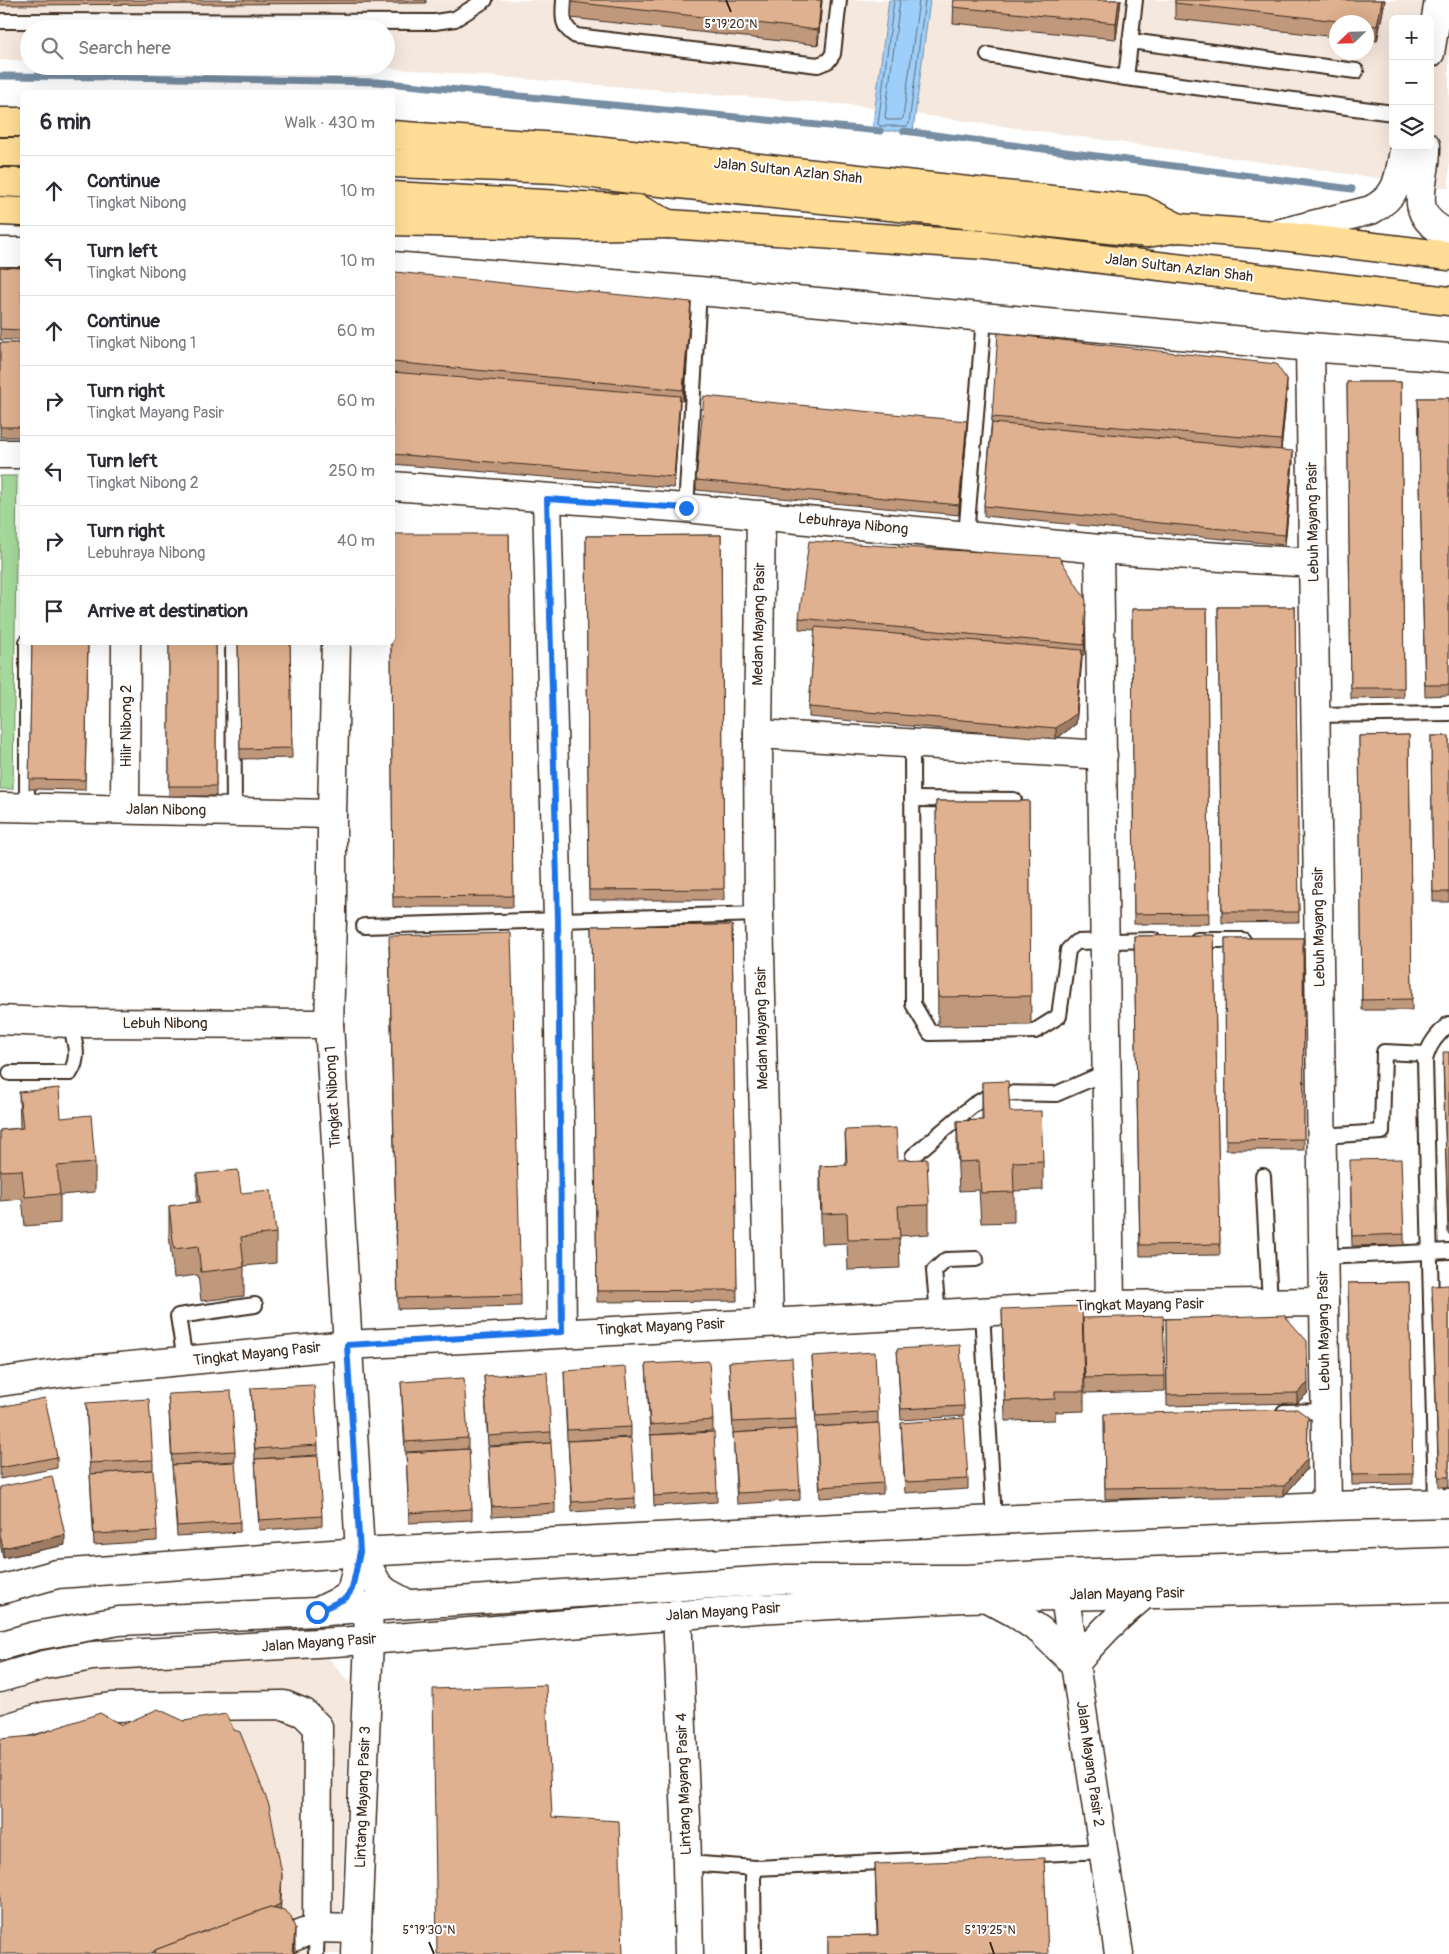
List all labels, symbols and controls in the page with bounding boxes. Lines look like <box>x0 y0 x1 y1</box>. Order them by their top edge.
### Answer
north arrow <box>1329 15 1374 60</box>
map controls <box>1389 15 1434 150</box>
button: + <box>1389 15 1434 60</box>
text: 5°19'20"N <box>705 17 757 32</box>
search box <box>20 20 395 75</box>
icon: search <box>38 34 66 62</box>
text: Search here <box>78 36 171 60</box>
button: − <box>1389 60 1434 105</box>
button: layers <box>1389 105 1434 150</box>
text: 6 min <box>40 109 91 136</box>
text: Walk · 430 m <box>284 113 375 133</box>
street label: Jalan Sultan Azlan Shah <box>713 154 863 188</box>
text: Continue <box>87 169 160 193</box>
icon: ahead <box>40 177 68 205</box>
text: 10 m <box>340 181 375 201</box>
text: Tingkat Nibong <box>87 193 186 213</box>
text: Turn left <box>87 239 157 263</box>
icon: left <box>40 247 68 275</box>
street label: Jalan Sultan Azlan Shah <box>1104 249 1254 287</box>
text: 10 m <box>340 251 375 271</box>
text: Tingkat Nibong <box>87 263 186 283</box>
text: Continue <box>87 309 160 333</box>
icon: ahead <box>40 317 68 345</box>
text: 60 m <box>337 321 375 341</box>
text: Tingkat Nibong 1 <box>87 333 196 353</box>
text: Turn right <box>87 379 165 403</box>
icon: right <box>40 387 68 415</box>
text: 60 m <box>337 391 375 411</box>
text: Tingkat Mayang Pasir <box>87 403 224 423</box>
text: Turn left <box>87 449 157 473</box>
icon: left <box>40 457 68 485</box>
text: 250 m <box>329 461 375 481</box>
street label: Lebuh Mayang Pasir <box>1302 461 1324 582</box>
text: Tingkat Nibong 2 <box>87 473 199 493</box>
route end <box>675 497 698 520</box>
street label: Lebuhraya Nibong <box>797 509 909 539</box>
text: Turn right <box>87 519 165 543</box>
icon: right <box>40 527 68 555</box>
text: 40 m <box>337 531 375 551</box>
text: Lebuhraya Nibong <box>87 543 205 563</box>
street label: Medan Mayang Pasir <box>748 562 770 686</box>
icon: arrive <box>40 597 68 625</box>
text: Arrive at destination <box>87 599 248 623</box>
street label: Hilir Nibong 2 <box>117 685 136 767</box>
street label: Jalan Nibong <box>126 800 206 820</box>
street label: Lebuh Mayang Pasir <box>1308 866 1330 987</box>
street label: Medan Mayang Pasir <box>751 966 773 1090</box>
street label: Lebuh Nibong <box>122 1014 208 1033</box>
street label: Tingkat Nibong 1 <box>321 1045 345 1149</box>
street label: Lebuh Mayang Pasir <box>1313 1270 1335 1391</box>
street label: Tingkat Mayang Pasir <box>1076 1294 1205 1316</box>
street label: Tingkat Mayang Pasir <box>596 1314 726 1340</box>
street label: Tingkat Mayang Pasir <box>192 1338 322 1370</box>
street label: Jalan Mayang Pasir <box>1069 1583 1185 1605</box>
street label: Jalan Mayang Pasir <box>665 1598 782 1626</box>
route start <box>306 1601 329 1624</box>
street label: Jalan Mayang Pasir <box>261 1629 378 1657</box>
street label: Jalan Mayang Pasir 2 <box>1072 1700 1108 1828</box>
street label: Lintang Mayang Pasir 4 <box>672 1712 696 1856</box>
street label: Lintang Mayang Pasir 3 <box>351 1726 375 1868</box>
text: 5°19'30"N <box>403 1923 455 1938</box>
text: 5°19'25"N <box>964 1923 1016 1938</box>

